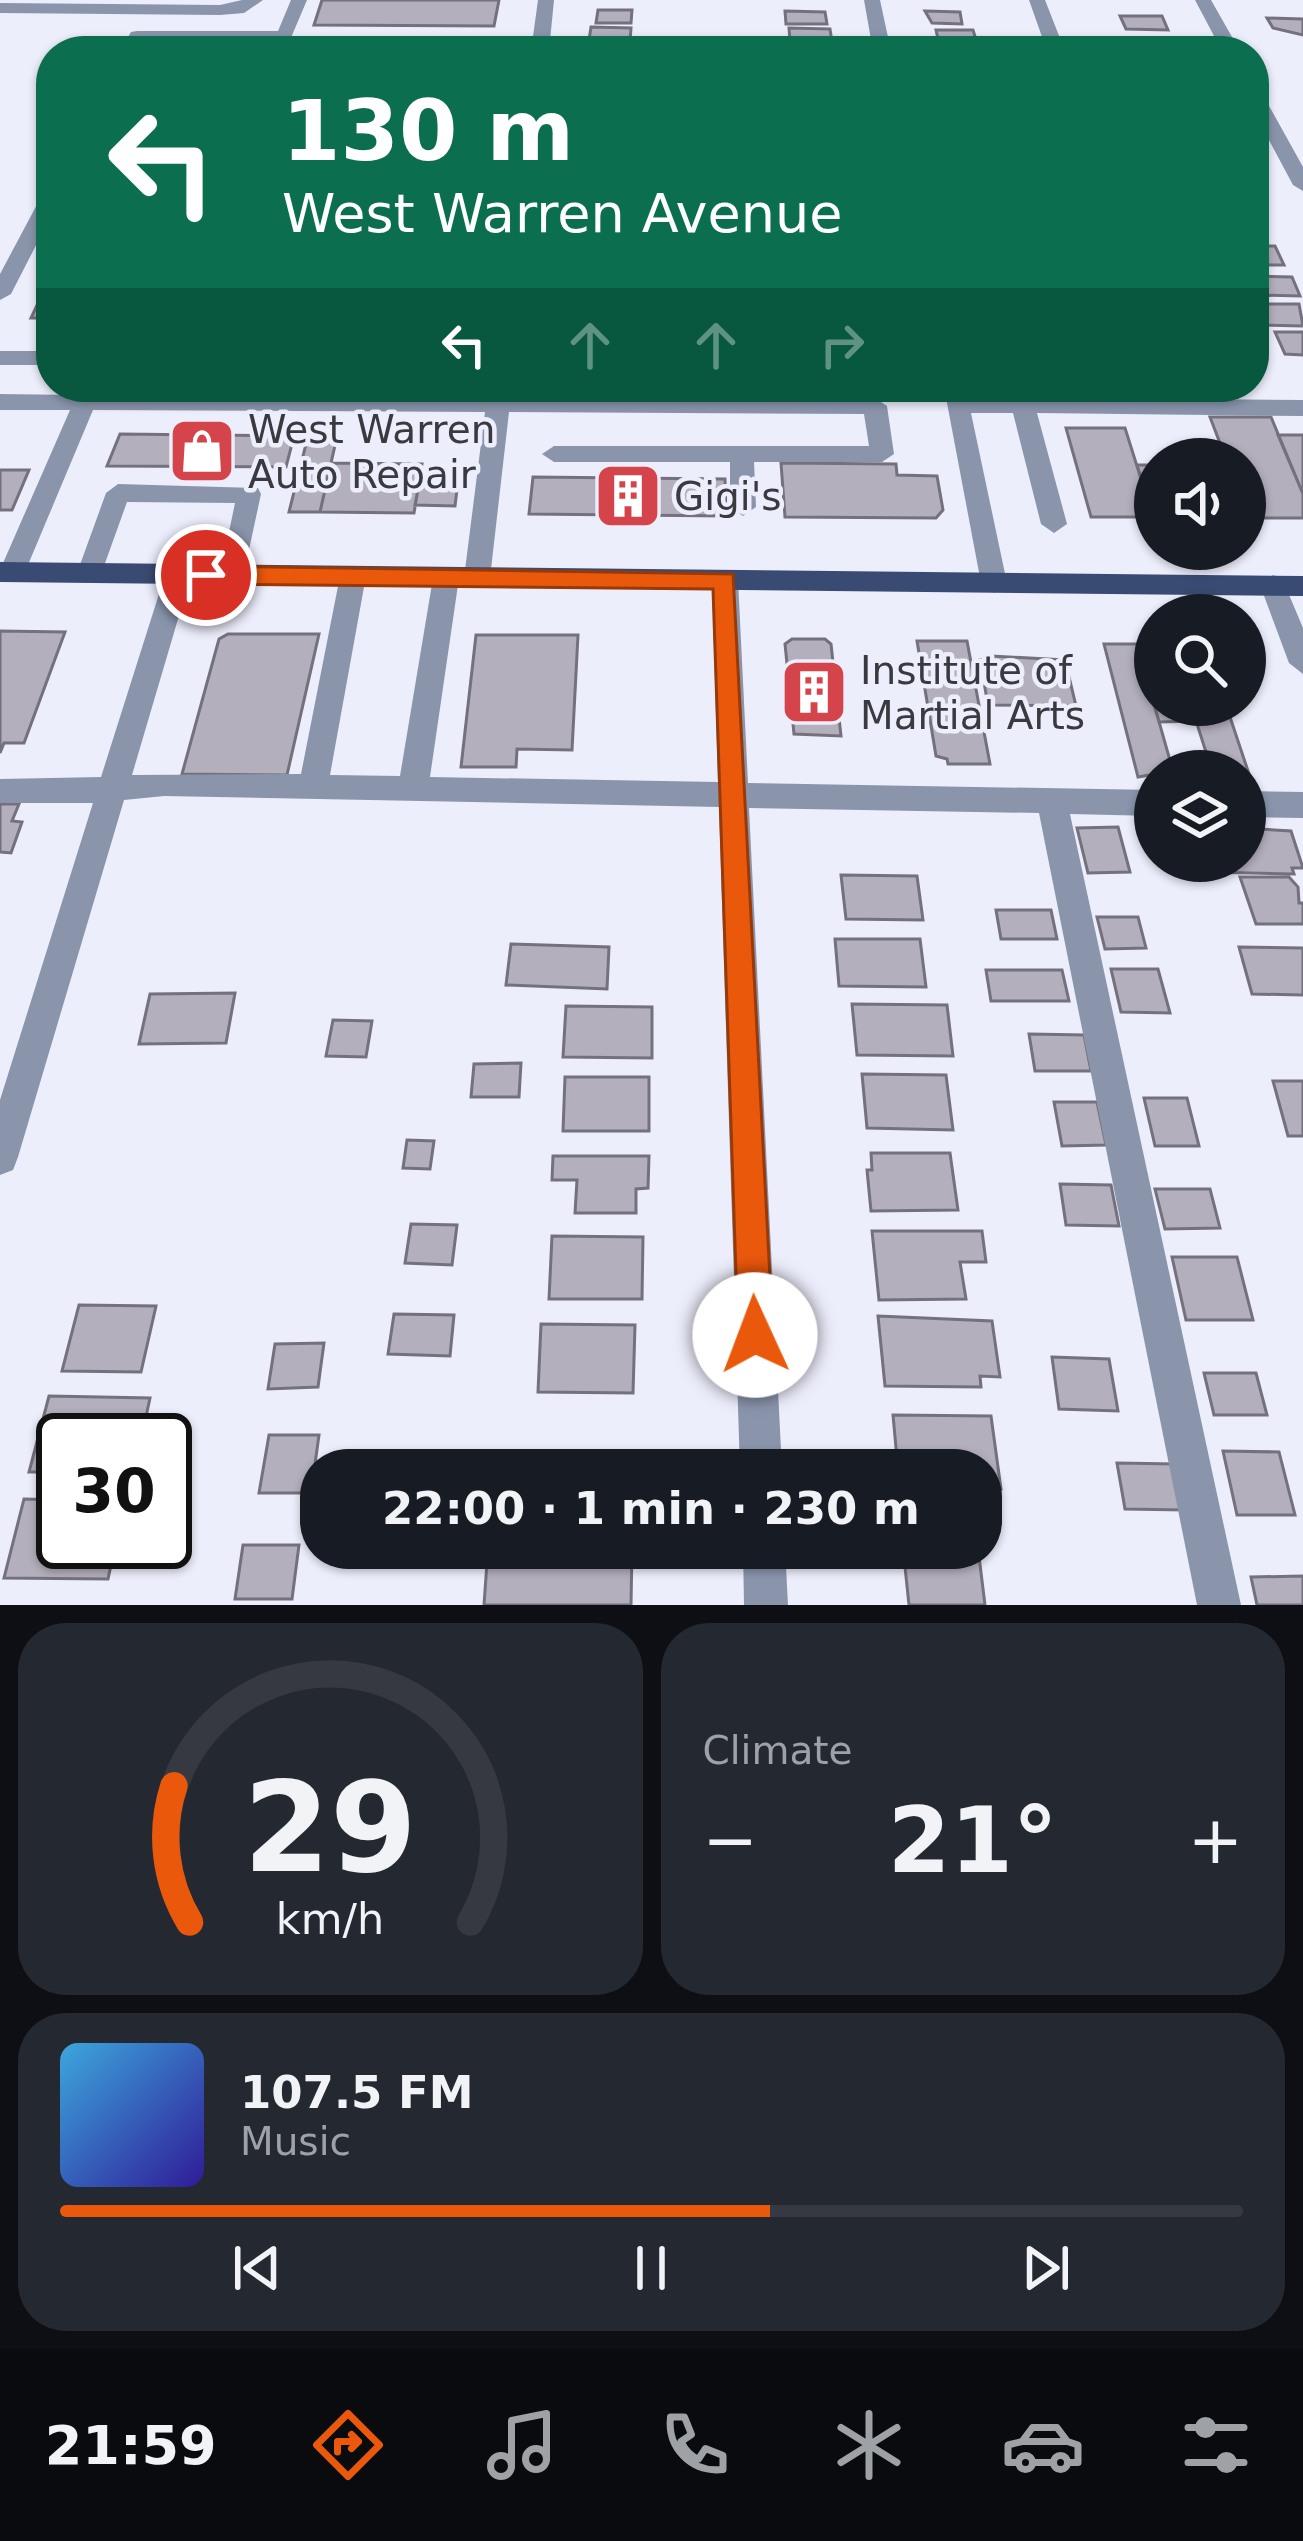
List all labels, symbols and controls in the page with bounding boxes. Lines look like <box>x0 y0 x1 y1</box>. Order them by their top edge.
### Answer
text: 130 m <box>282 82 574 180</box>
icon: left <box>84 84 240 240</box>
text: West Warren Avenue <box>282 182 842 245</box>
icon: left <box>431 312 497 378</box>
icon: ahead <box>557 312 623 378</box>
icon: ahead <box>683 312 749 378</box>
icon: right <box>809 312 875 378</box>
place label: West Warren Auto Repair <box>248 407 495 497</box>
shop icon: West Warren Auto Repair <box>167 416 237 486</box>
map controls <box>1134 438 1266 882</box>
button: sound <box>1134 438 1266 570</box>
building icon: Gigi's <box>593 461 663 531</box>
place label: Gigi's <box>674 474 782 519</box>
pin <box>155 524 257 626</box>
icon: arrive <box>173 542 239 608</box>
button: search <box>1134 594 1266 726</box>
place label: Institute of Martial Arts <box>860 648 1085 738</box>
building icon: Institute of Martial Arts <box>779 657 849 727</box>
button: layers <box>1134 750 1266 882</box>
position arrow <box>692 1272 818 1398</box>
speed limit sign: 30 <box>36 1413 192 1569</box>
text: 22:00 · 1 min · 230 m <box>382 1482 920 1535</box>
text: Climate <box>703 1728 853 1773</box>
text: 29 <box>243 1755 417 1900</box>
text: 21° <box>888 1788 1058 1893</box>
text: − <box>703 1802 758 1879</box>
text: + <box>1188 1802 1243 1879</box>
text: km/h <box>276 1894 384 1944</box>
text: 107.5 FM <box>240 2066 474 2119</box>
text: Music <box>240 2119 351 2164</box>
icon: previous <box>224 2235 290 2301</box>
icon: pause <box>618 2235 684 2301</box>
icon: next <box>1013 2235 1079 2301</box>
icon: directions <box>306 2403 390 2487</box>
icon: music <box>480 2403 564 2487</box>
icon: phone <box>653 2403 737 2487</box>
icon: climate <box>827 2403 911 2487</box>
icon: car <box>1001 2403 1085 2487</box>
icon: filters <box>1174 2403 1258 2487</box>
text: 21:59 <box>45 2414 217 2477</box>

